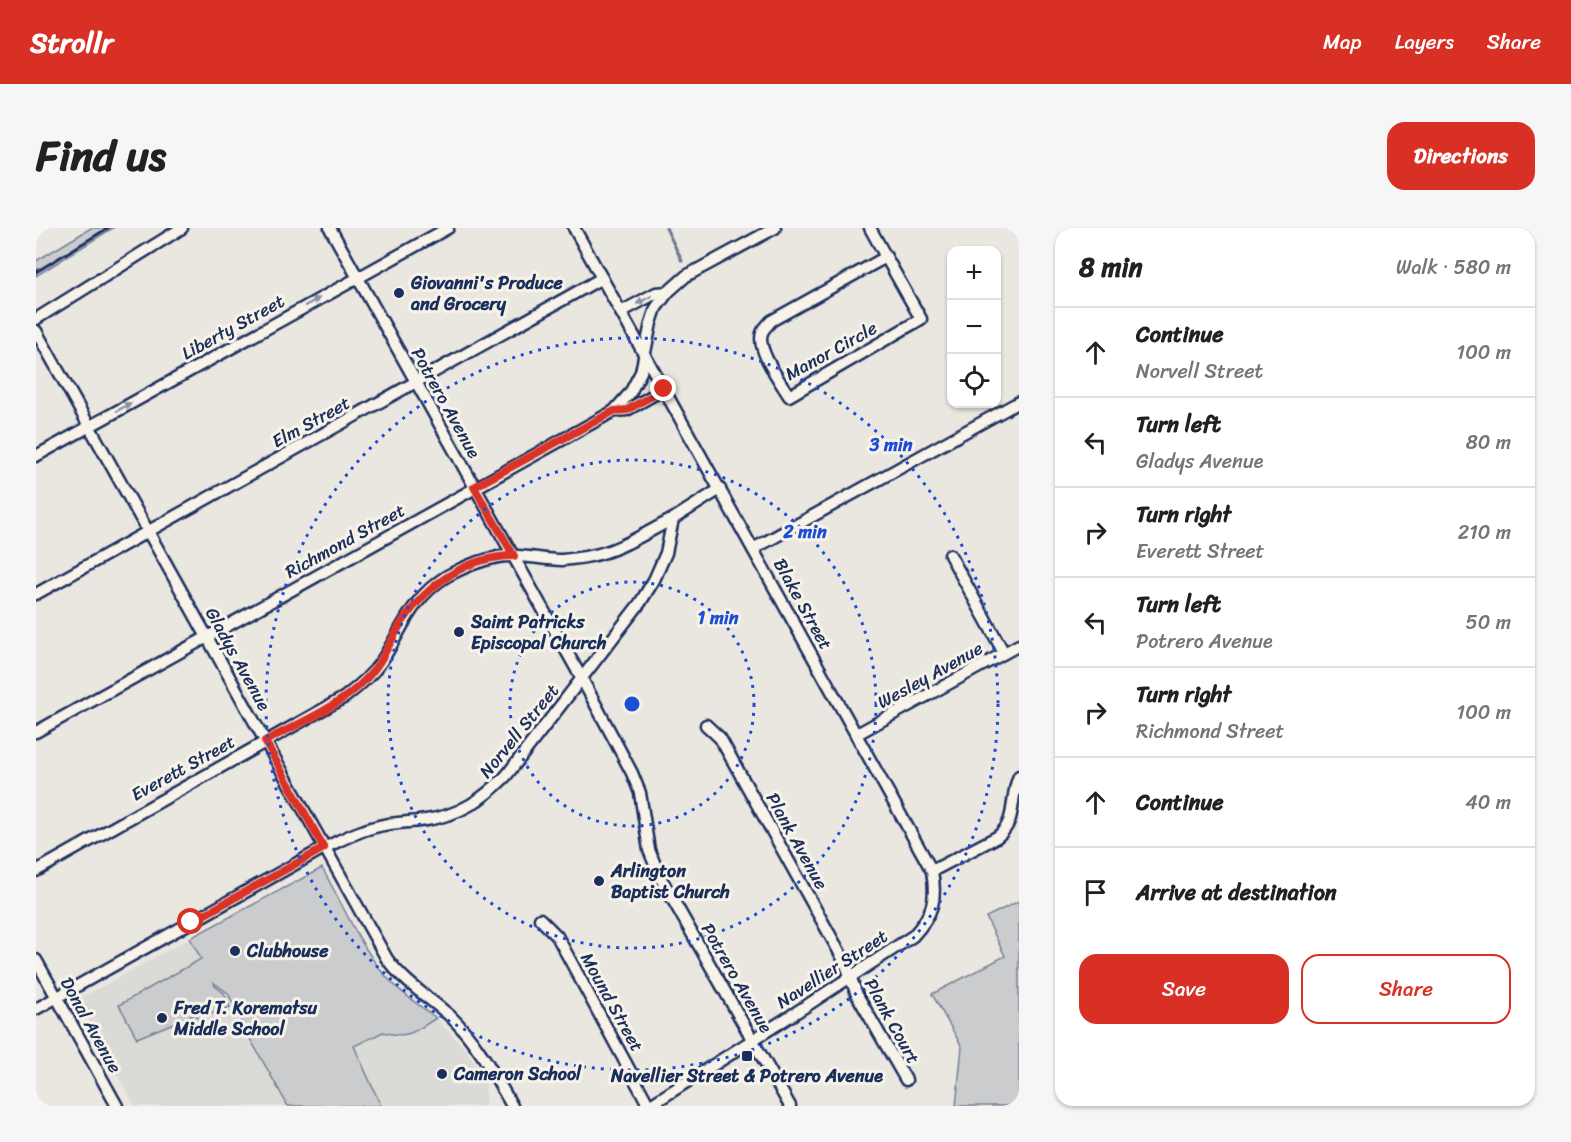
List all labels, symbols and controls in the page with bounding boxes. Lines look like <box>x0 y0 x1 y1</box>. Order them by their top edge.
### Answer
text: Strollr <box>30 18 113 67</box>
text: Map <box>1323 23 1362 61</box>
text: Layers <box>1395 23 1454 61</box>
text: Share <box>1487 23 1541 61</box>
text: Find us <box>36 119 166 193</box>
button: Directions <box>1387 122 1535 190</box>
text: 8 min <box>1079 244 1143 290</box>
map controls <box>947 246 1001 408</box>
button: + <box>947 246 1001 300</box>
text: Walk · 580 m <box>1396 250 1511 285</box>
place label: Giovanni's Produce and Grocery <box>410 267 563 320</box>
street label: Liberty Street <box>175 285 291 369</box>
marker: Giovanni's Produce and Grocery <box>392 286 406 300</box>
one-way arrow <box>635 294 653 304</box>
one-way arrow <box>304 297 321 307</box>
button: − <box>947 300 1001 354</box>
street label: Manor Circle <box>779 312 883 390</box>
text: Continue <box>1136 315 1224 354</box>
text: 100 m <box>1457 335 1511 370</box>
icon: ahead <box>1079 336 1112 369</box>
street label: Potrero Avenue <box>402 341 490 465</box>
button: locate <box>947 354 1001 408</box>
text: Norvell Street <box>1136 354 1263 389</box>
route end <box>650 375 676 401</box>
street label: Elm Street <box>266 387 356 457</box>
one-way arrow <box>116 402 133 412</box>
text: Turn left <box>1136 405 1221 444</box>
text: 80 m <box>1466 425 1511 460</box>
icon: left <box>1079 426 1112 459</box>
text: 3 min <box>868 429 913 461</box>
text: Gladys Avenue <box>1136 444 1263 479</box>
street label: Richmond Street <box>279 495 411 587</box>
text: Turn right <box>1136 495 1231 534</box>
text: 210 m <box>1458 515 1511 550</box>
text: 2 min <box>782 516 827 548</box>
icon: right <box>1079 516 1112 549</box>
text: Everett Street <box>1136 534 1264 569</box>
street label: Blake Street <box>765 552 841 656</box>
text: Turn left <box>1136 585 1221 624</box>
street label: Gladys Avenue <box>196 601 280 717</box>
text: 1 min <box>698 602 739 634</box>
text: 50 m <box>1466 605 1511 640</box>
place label: Saint Patricks Episcopal Church <box>470 606 607 659</box>
icon: left <box>1079 606 1112 639</box>
text: Potrero Avenue <box>1136 624 1273 659</box>
marker: Saint Patricks Episcopal Church <box>452 625 466 639</box>
street label: Wesley Avenue <box>871 633 989 717</box>
text: Turn right <box>1136 675 1231 714</box>
street label: Norvell Street <box>471 676 568 786</box>
centre of rings <box>622 694 642 714</box>
text: 100 m <box>1457 695 1511 730</box>
icon: right <box>1079 696 1112 729</box>
text: Richmond Street <box>1136 714 1284 749</box>
street label: Everett Street <box>125 726 241 810</box>
text: Continue <box>1136 783 1224 822</box>
text: 40 m <box>1465 785 1511 820</box>
street label: Plank Avenue <box>757 786 837 896</box>
icon: ahead <box>1079 786 1112 819</box>
place label: Arlington Baptist Church <box>610 855 730 908</box>
text: Arrive at destination <box>1136 873 1337 912</box>
marker: Arlington Baptist Church <box>592 874 606 888</box>
icon: arrive <box>1079 876 1112 909</box>
route start <box>177 908 203 934</box>
street label: Potrero Avenue <box>692 917 782 1040</box>
street label: Navellier Street <box>770 921 895 1017</box>
place label: Clubhouse <box>246 935 329 967</box>
marker: Clubhouse <box>228 944 242 958</box>
street label: Mound Street <box>571 946 653 1058</box>
button: Save <box>1079 954 1289 1024</box>
button: Share <box>1301 954 1511 1024</box>
street label: Donal Avenue <box>51 971 131 1079</box>
street label: Plank Court <box>855 972 929 1070</box>
place label: Fred T. Korematsu Middle School <box>173 992 317 1045</box>
marker: Fred T. Korematsu Middle School <box>155 1011 169 1025</box>
marker: Navellier Street & Potrero Avenue <box>740 1049 754 1063</box>
place label: Cameron School <box>453 1058 582 1090</box>
place label: Navellier Street & Potrero Avenue <box>610 1060 883 1092</box>
marker: Cameron School <box>435 1067 449 1081</box>

